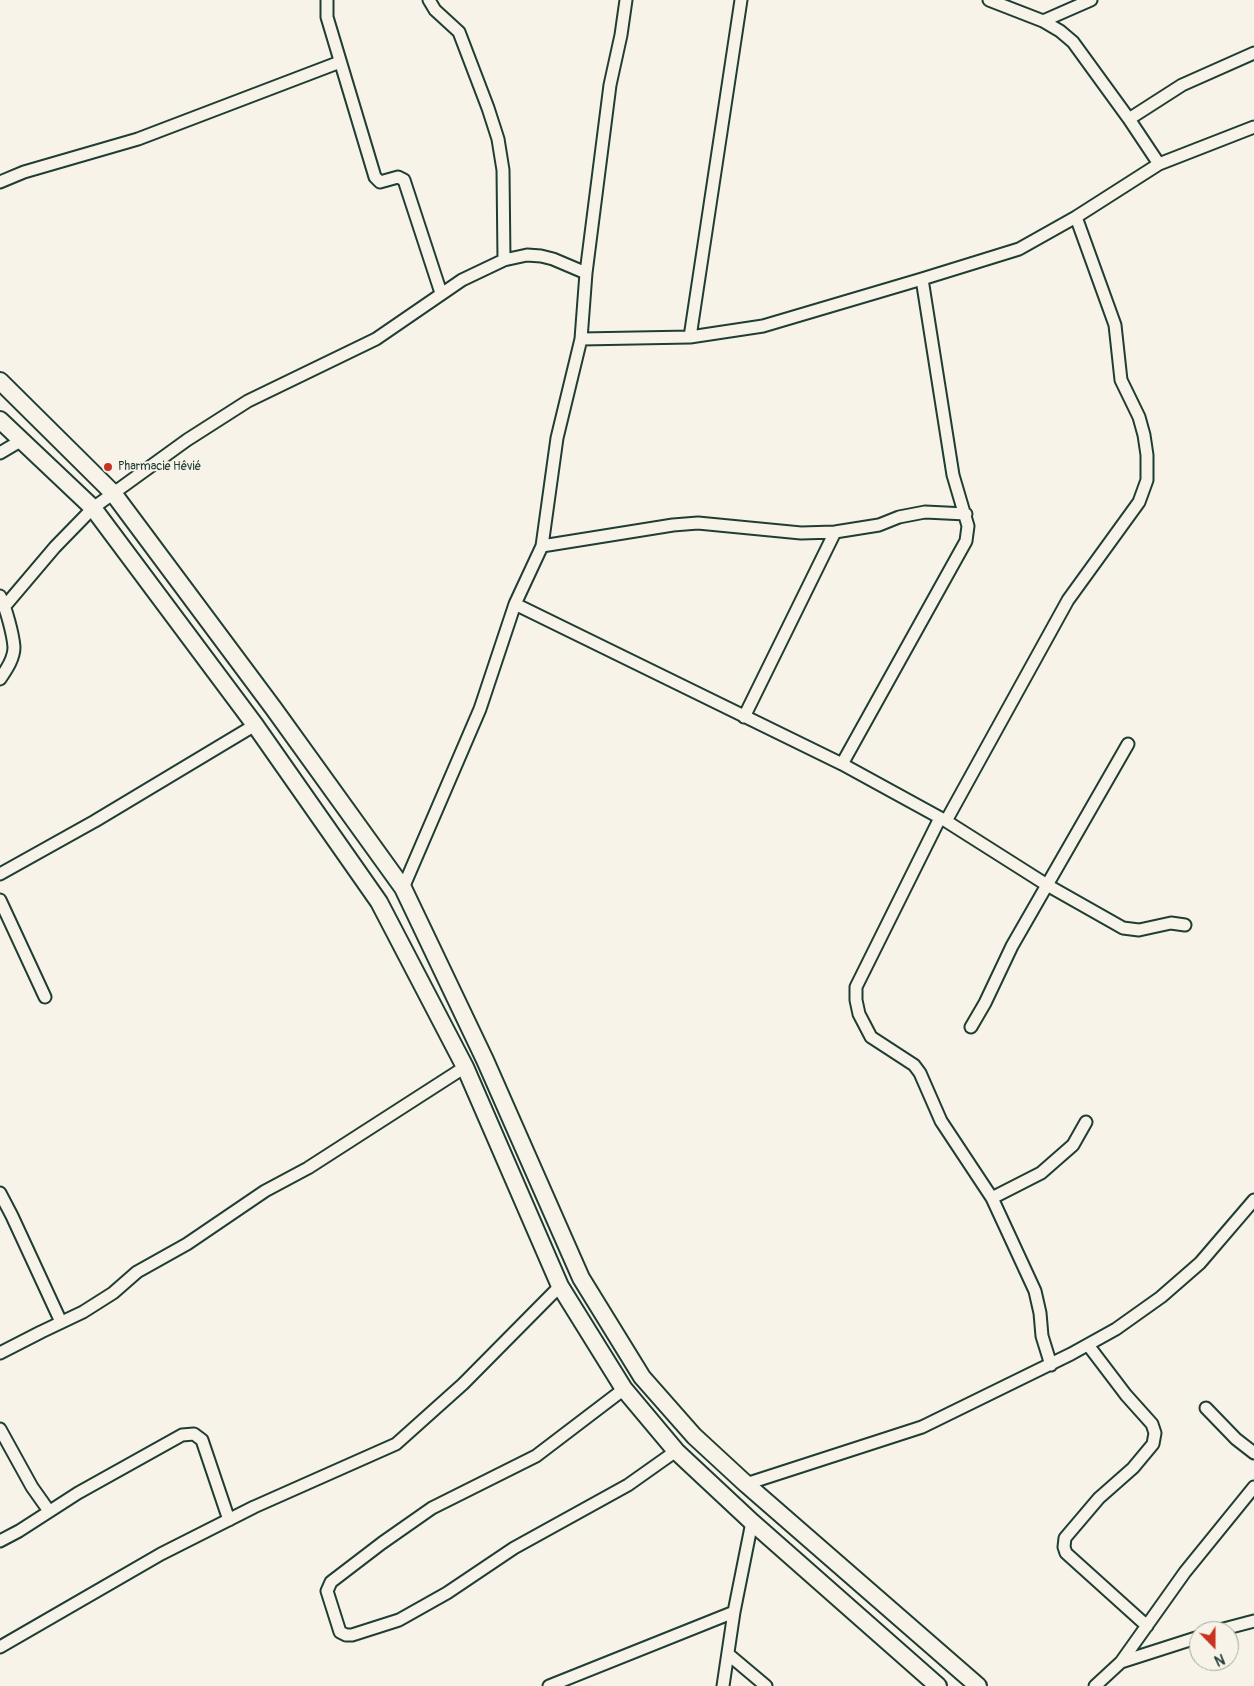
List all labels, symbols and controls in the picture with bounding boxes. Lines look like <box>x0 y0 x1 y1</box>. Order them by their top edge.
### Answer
place label: Pharmacie Hêvié <box>118 460 201 474</box>
marker: Pharmacie Hêvié <box>102 461 114 473</box>
north arrow <box>1189 1621 1239 1671</box>
text: N <box>1212 1650 1227 1669</box>

